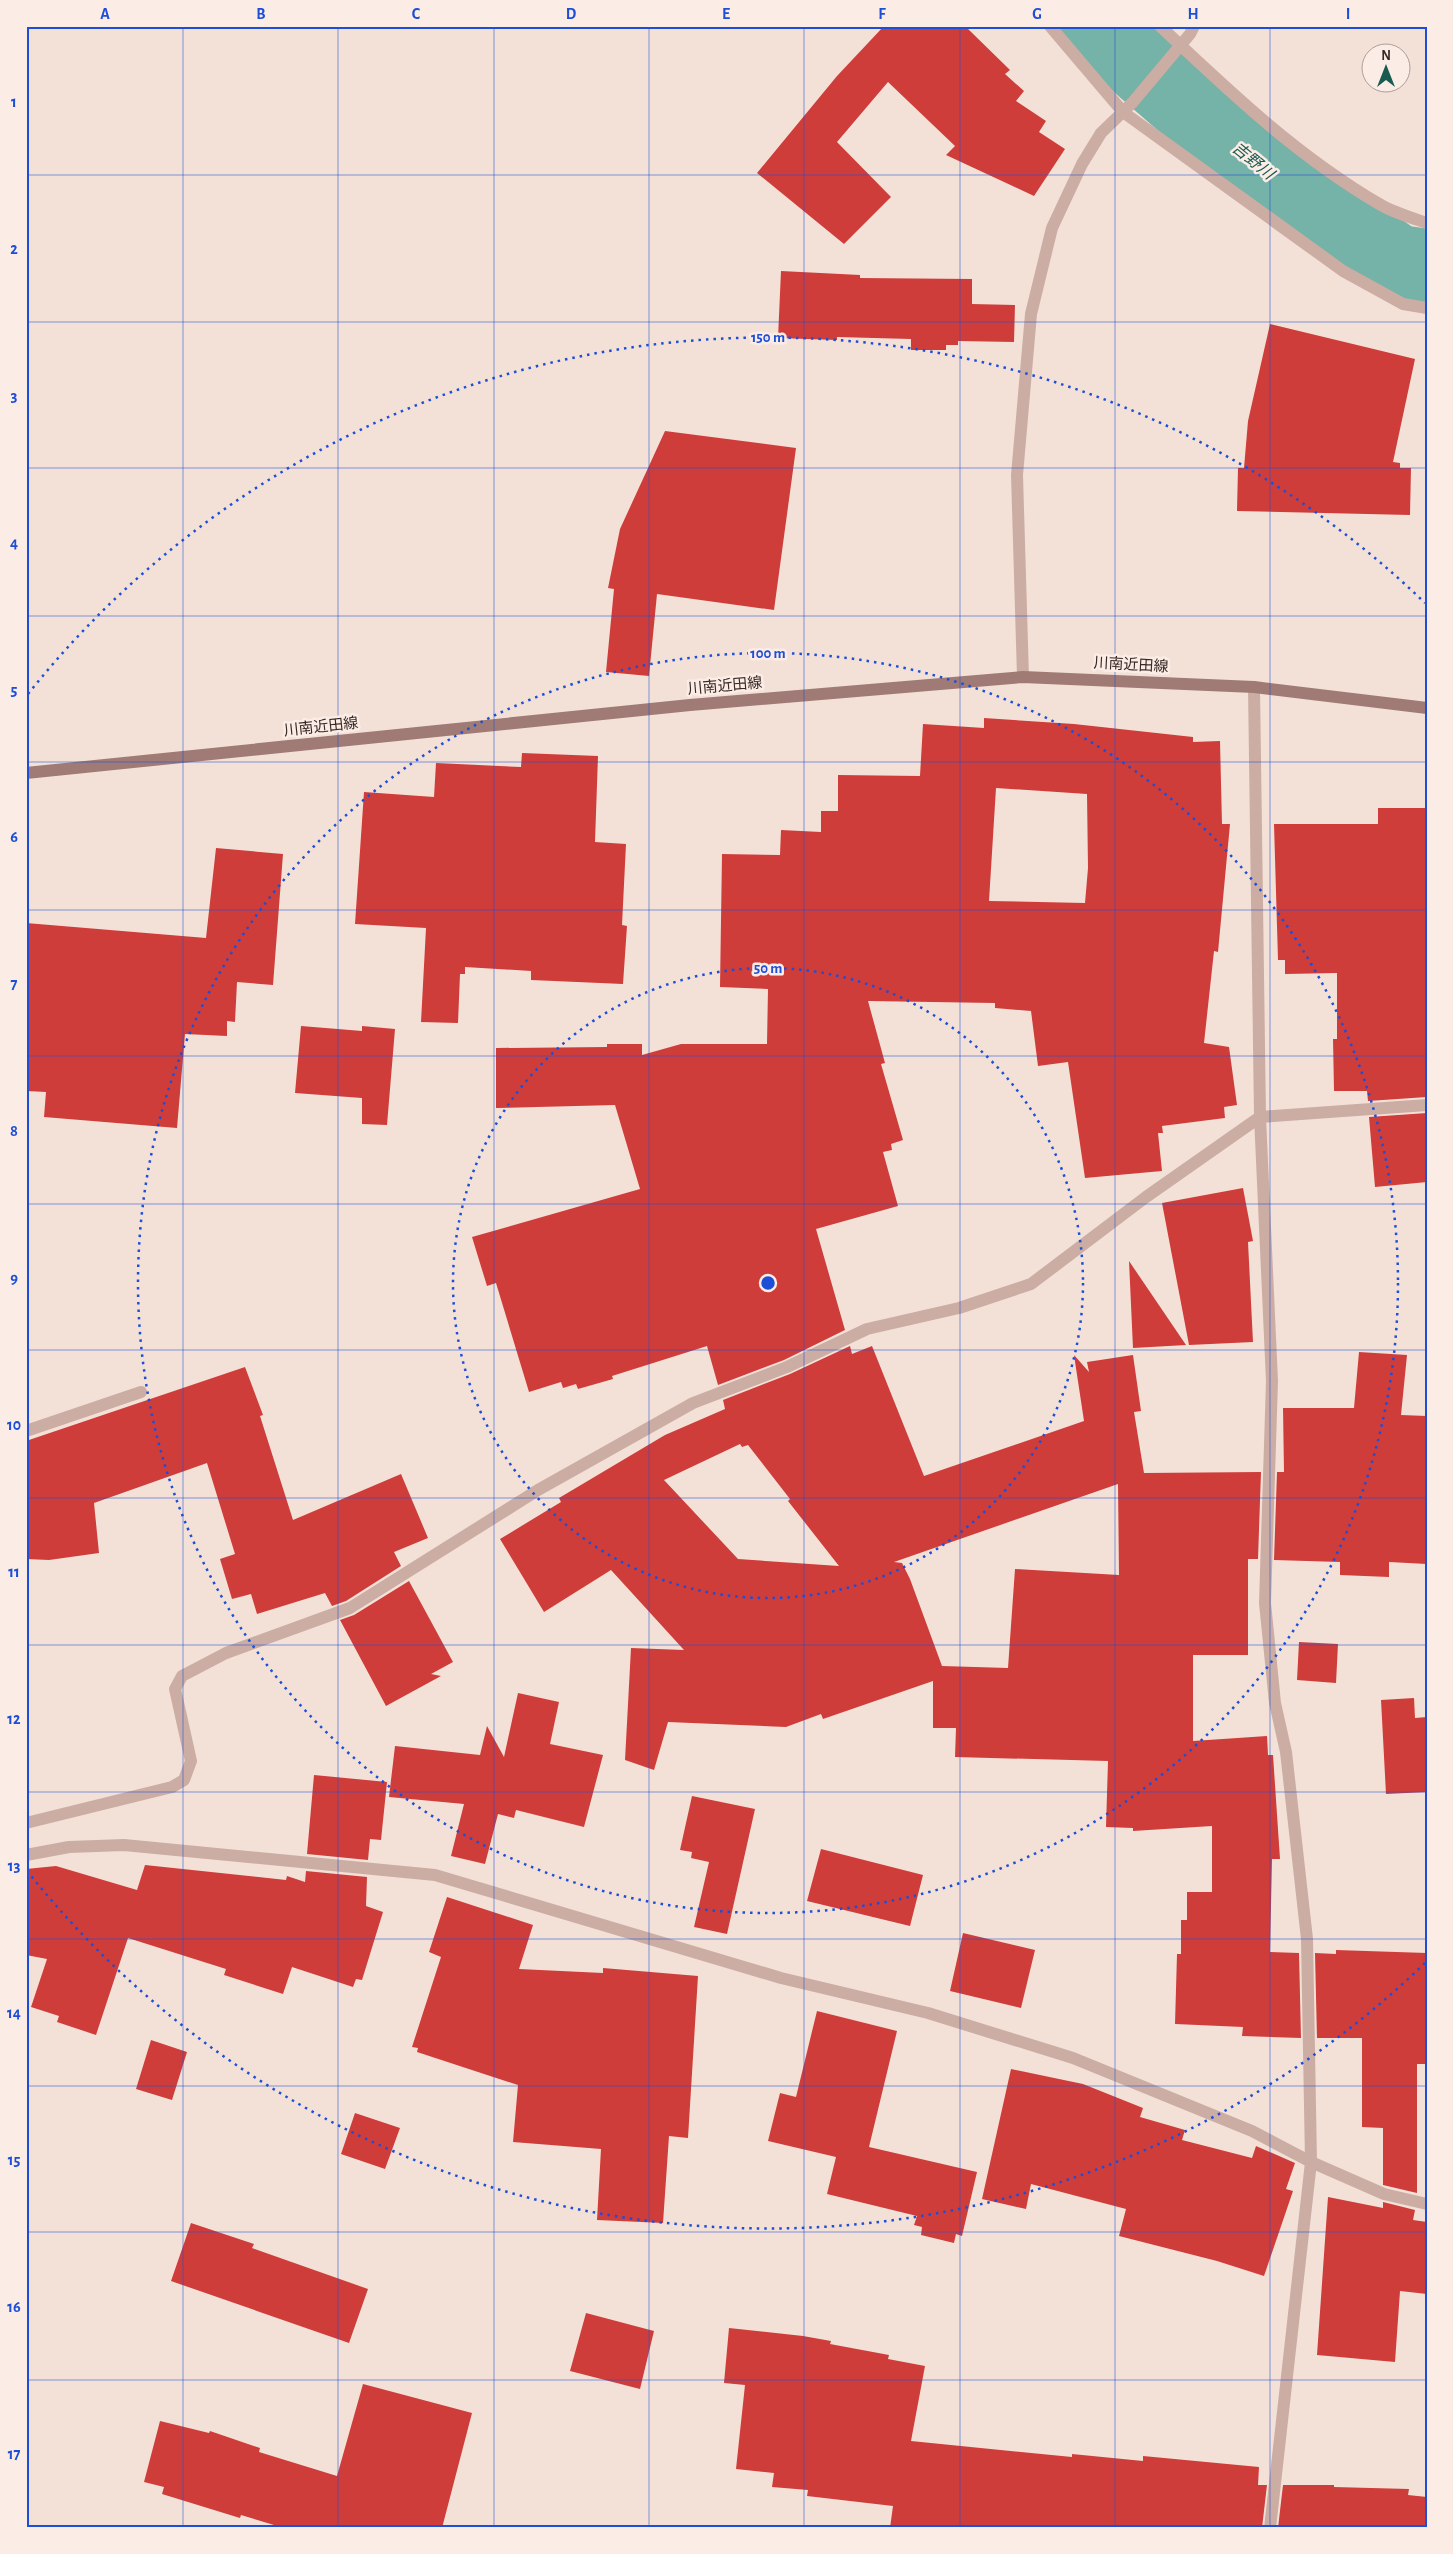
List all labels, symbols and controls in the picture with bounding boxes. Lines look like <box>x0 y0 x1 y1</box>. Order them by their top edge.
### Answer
text: A <box>100 6 110 22</box>
text: B <box>256 6 266 22</box>
text: C <box>412 6 421 22</box>
text: D <box>566 6 577 22</box>
text: E <box>722 6 730 22</box>
text: F <box>878 6 886 22</box>
text: G <box>1032 6 1042 22</box>
text: H <box>1187 6 1199 22</box>
text: I <box>1346 6 1350 22</box>
north arrow <box>1360 42 1410 92</box>
text: N <box>1381 49 1391 63</box>
text: 1 <box>11 94 17 110</box>
water label: 吉野川 <box>1229 139 1279 184</box>
text: 2 <box>10 241 18 257</box>
text: 150 m <box>751 330 785 345</box>
text: 3 <box>11 388 18 404</box>
text: 4 <box>10 535 18 551</box>
text: 100 m <box>750 646 786 661</box>
street label: 川南近田線 <box>1093 655 1169 674</box>
street label: 川南近田線 <box>687 674 763 697</box>
text: 5 <box>11 682 18 698</box>
street label: 川南近田線 <box>283 715 359 738</box>
text: 6 <box>10 829 18 845</box>
text: 50 m <box>754 961 782 976</box>
text: 7 <box>11 976 18 992</box>
text: 8 <box>10 1123 18 1139</box>
text: 9 <box>10 1270 18 1286</box>
centre of rings <box>759 1274 777 1292</box>
text: 10 <box>7 1417 21 1433</box>
text: 11 <box>8 1564 20 1580</box>
text: 12 <box>7 1711 21 1727</box>
text: 13 <box>8 1858 20 1874</box>
text: 14 <box>7 2005 21 2021</box>
text: 15 <box>8 2152 20 2168</box>
text: 16 <box>7 2299 21 2315</box>
text: 17 <box>8 2446 20 2462</box>

